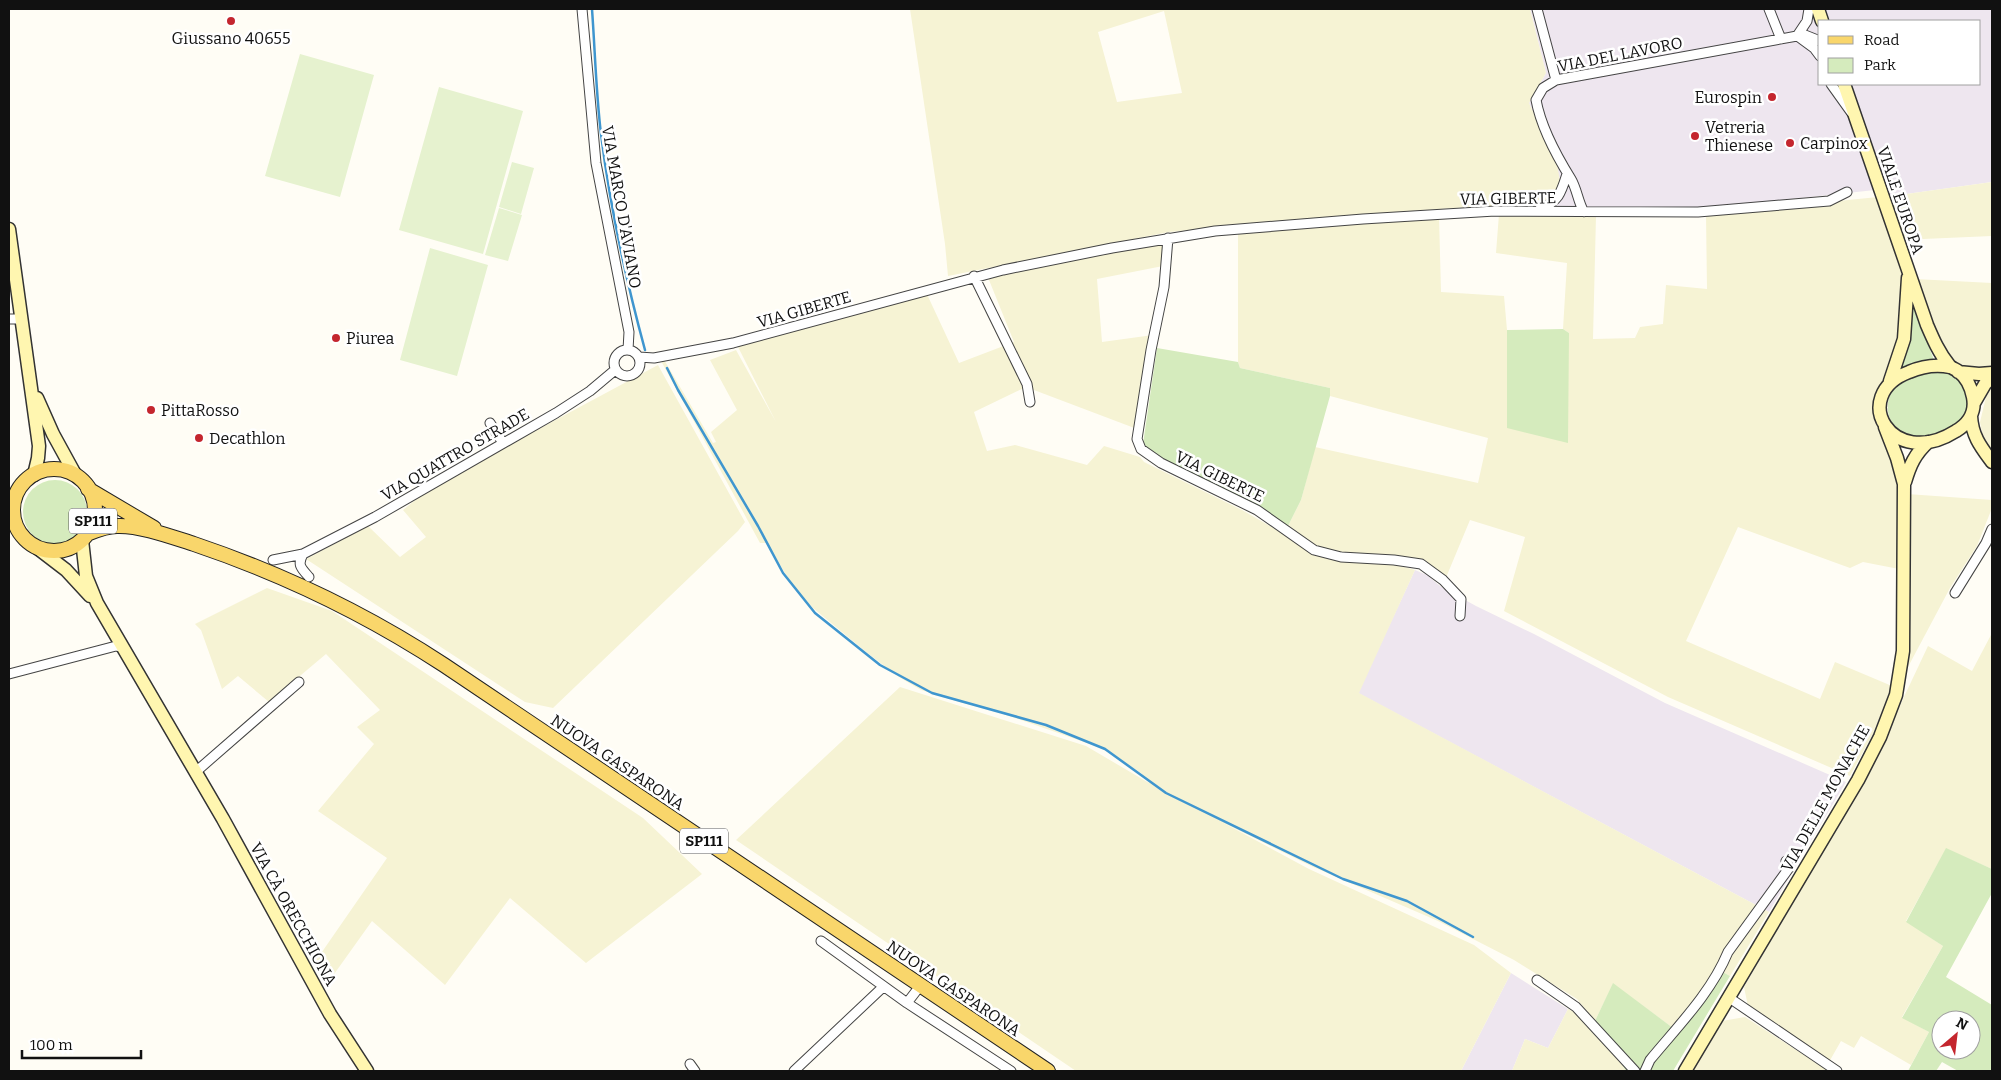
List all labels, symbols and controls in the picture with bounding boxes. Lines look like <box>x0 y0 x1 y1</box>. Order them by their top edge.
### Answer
marker: Giussano 40655 <box>225 15 237 27</box>
legend <box>1818 20 1981 85</box>
place label: Giussano 40655 <box>172 29 290 48</box>
text: Road <box>1864 31 1899 49</box>
street label: VIA DEL LAVORO <box>1556 33 1684 76</box>
text: Park <box>1864 56 1896 74</box>
place label: Eurospin <box>1694 88 1762 107</box>
marker: Eurospin <box>1766 91 1778 103</box>
place label: Vetreria Thienese <box>1705 118 1773 155</box>
street label: VIA MARCO D'AVIANO <box>598 124 645 290</box>
marker: Vetreria Thienese <box>1689 130 1701 142</box>
place label: Carpinox <box>1800 134 1868 153</box>
marker: Carpinox <box>1784 137 1796 149</box>
street label: VIALE EUROPA <box>1873 144 1928 257</box>
street label: VIA GIBERTE <box>1460 188 1557 209</box>
street label: VIA GIBERTE <box>755 287 853 332</box>
place label: Piurea <box>346 329 395 348</box>
marker: Piurea <box>330 332 342 344</box>
place label: PittaRosso <box>161 401 239 420</box>
marker: PittaRosso <box>145 404 157 416</box>
street label: VIA QUATTRO STRADE <box>378 404 533 505</box>
place label: Decathlon <box>209 429 285 448</box>
marker: Decathlon <box>193 432 205 444</box>
street label: VIA GIBERTE <box>1172 447 1267 506</box>
road number: SP111 <box>69 508 117 534</box>
street label: NUOVA GASPARONA <box>547 711 689 815</box>
street label: VIA DELLE MONACHE <box>1777 722 1874 875</box>
road number: SP111 <box>680 828 728 854</box>
street label: VIA CÀ ORECCHIONA <box>246 839 342 990</box>
street label: NUOVA GASPARONA <box>883 937 1025 1041</box>
north arrow <box>1931 1010 1981 1060</box>
text: N <box>1953 1014 1971 1034</box>
scale bar <box>22 1028 141 1060</box>
text: 100 m <box>30 1036 73 1054</box>

